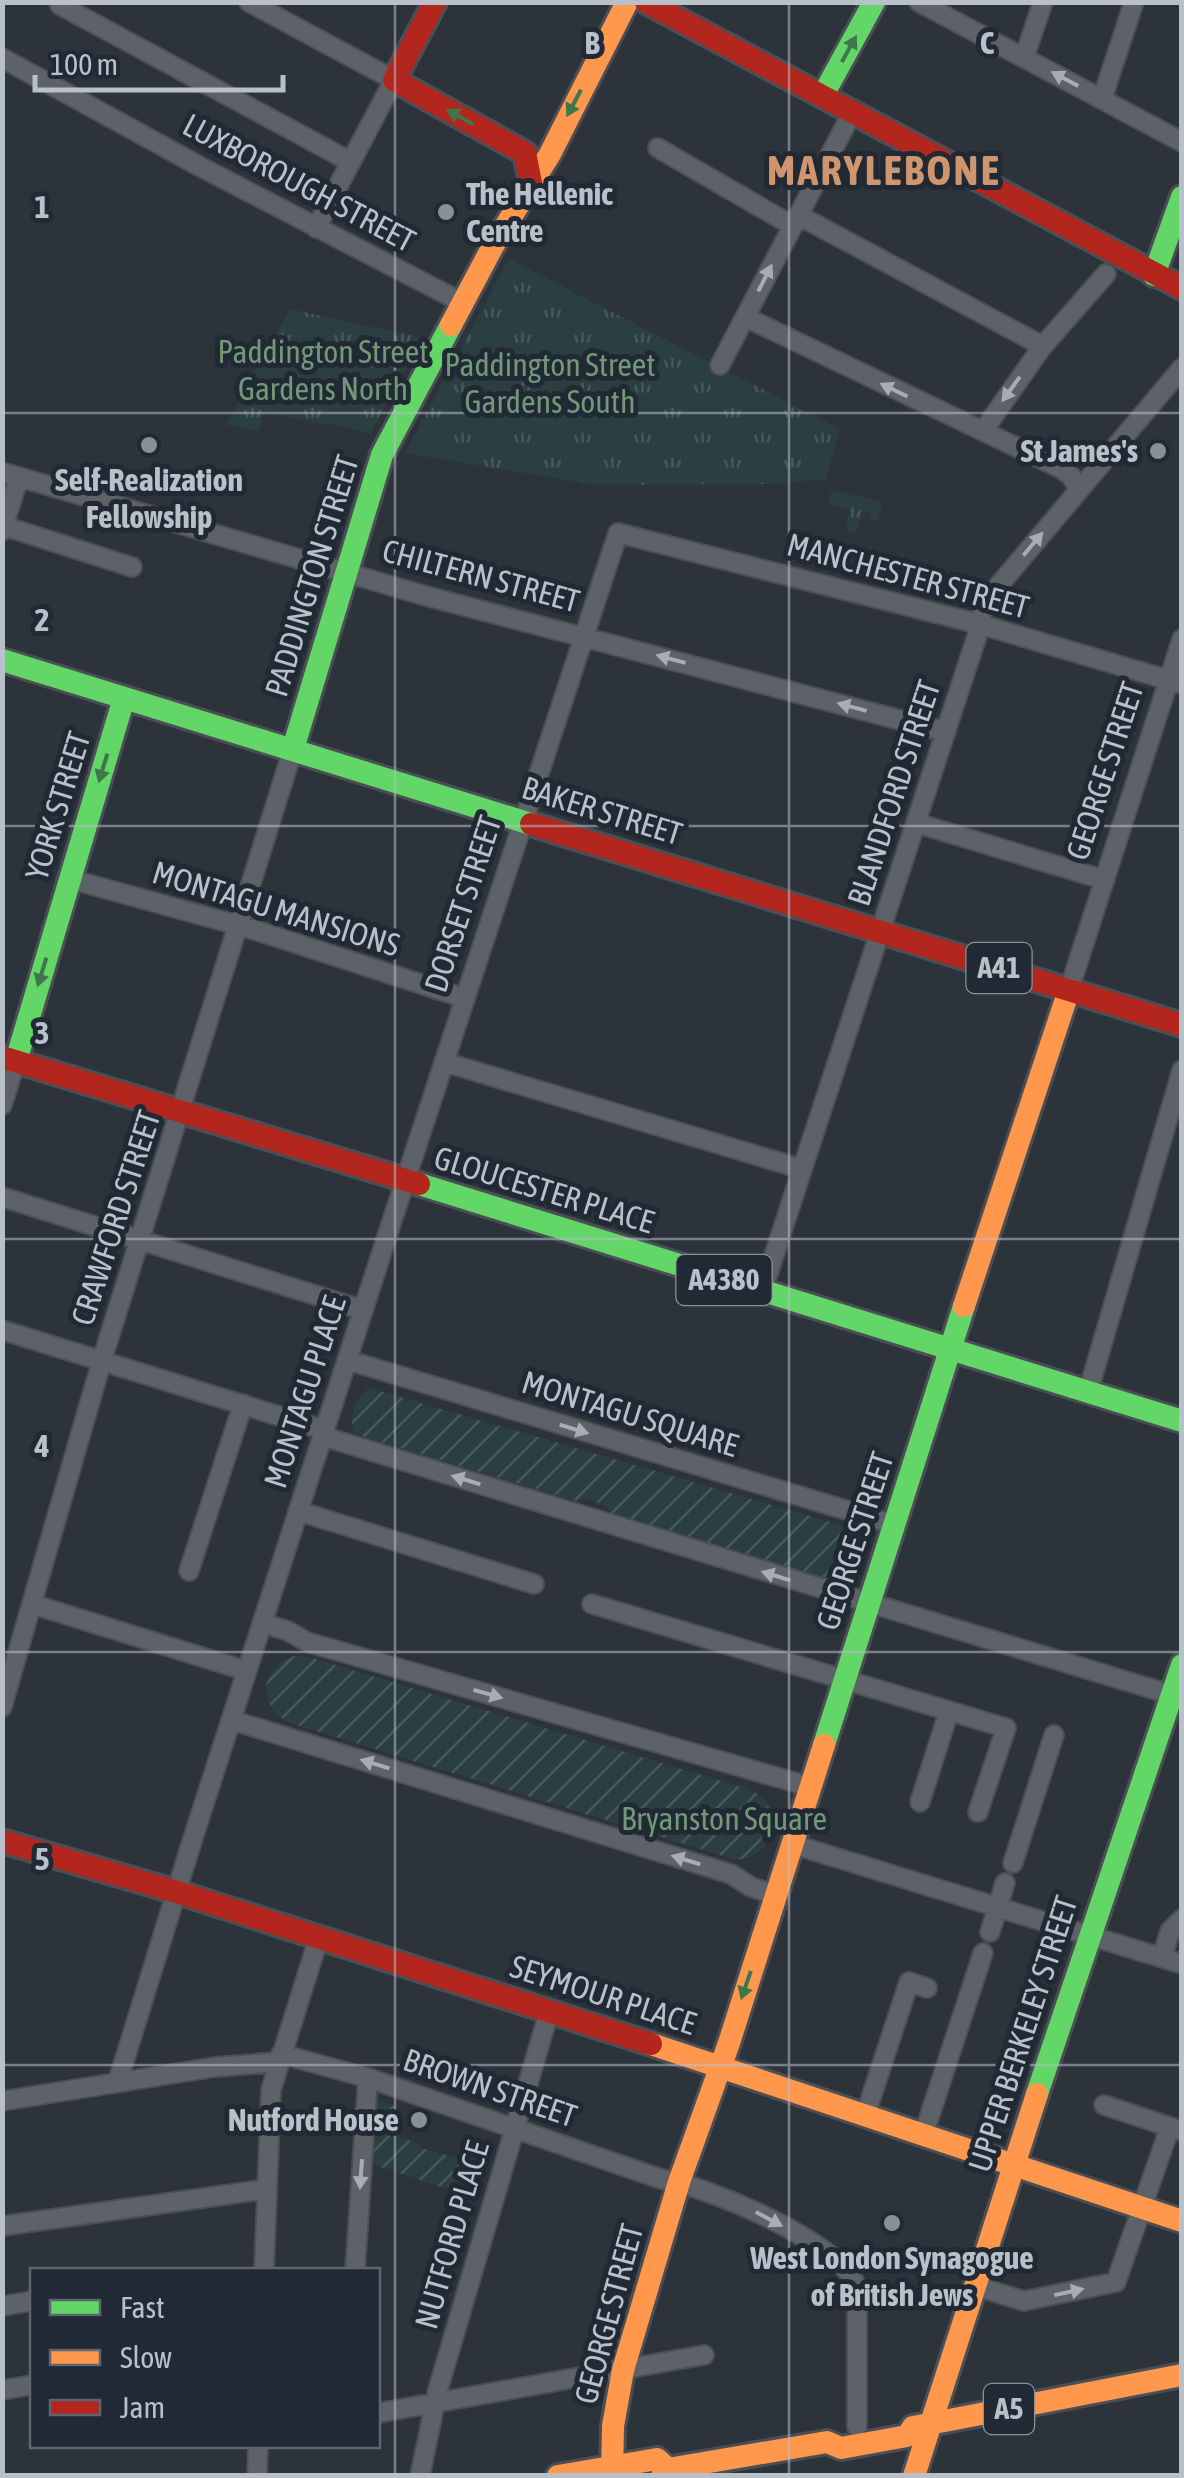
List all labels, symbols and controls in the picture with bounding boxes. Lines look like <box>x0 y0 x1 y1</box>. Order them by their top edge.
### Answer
text: B <box>584 24 600 61</box>
text: C <box>980 24 995 61</box>
scale bar <box>35 30 282 92</box>
one-way arrow <box>840 34 857 63</box>
text: 100 m <box>50 47 118 81</box>
one-way arrow <box>1050 71 1079 88</box>
one-way arrow <box>566 89 583 118</box>
street label: LUXBOROUGH STREET <box>177 106 422 259</box>
one-way arrow <box>445 108 474 125</box>
district label: MARYLEBONE <box>767 146 1001 194</box>
place label: The Hellenic Centre <box>466 175 613 249</box>
text: 1 <box>34 188 50 225</box>
marker: The Hellenic Centre <box>435 201 457 223</box>
one-way arrow <box>756 264 773 293</box>
park label: Paddington Street Gardens North <box>218 333 428 407</box>
park label: Paddington Street Gardens South <box>445 346 655 420</box>
one-way arrow <box>1002 375 1022 402</box>
one-way arrow <box>880 382 909 399</box>
place label: St James's <box>1020 432 1138 469</box>
marker: Self-Realization Fellowship <box>138 434 160 456</box>
marker: St James's <box>1147 440 1169 462</box>
street label: PADDINGTON STREET <box>257 451 366 701</box>
place label: Self-Realization Fellowship <box>55 461 243 535</box>
street label: MANCHESTER STREET <box>783 525 1033 626</box>
street label: CHILTERN STREET <box>379 531 584 620</box>
one-way arrow <box>1022 532 1044 557</box>
text: 2 <box>34 601 50 638</box>
one-way arrow <box>656 650 687 666</box>
street label: BLANDFORD STREET <box>840 676 947 910</box>
street label: GEORGE STREET <box>1058 677 1151 864</box>
one-way arrow <box>836 699 867 715</box>
street label: YORK STREET <box>17 727 98 884</box>
one-way arrow <box>95 754 110 784</box>
street label: BAKER STREET <box>518 769 687 852</box>
street label: DORSET STREET <box>417 811 508 997</box>
street label: MONTAGU MANSIONS <box>148 853 404 964</box>
road number: A41 <box>966 943 1032 993</box>
one-way arrow <box>34 957 49 988</box>
text: 3 <box>34 1014 50 1051</box>
street label: CRAWFORD STREET <box>63 1106 168 1330</box>
street label: GLOUCESTER PLACE <box>430 1139 659 1241</box>
road number: A4380 <box>676 1255 772 1305</box>
street label: MONTAGU PLACE <box>256 1291 353 1492</box>
street label: MONTAGU SQUARE <box>518 1363 743 1464</box>
one-way arrow <box>559 1422 590 1437</box>
text: 4 <box>33 1427 50 1464</box>
street label: GEORGE STREET <box>808 1447 901 1634</box>
one-way arrow <box>450 1472 481 1487</box>
one-way arrow <box>761 1568 791 1583</box>
one-way arrow <box>473 1687 504 1703</box>
one-way arrow <box>360 1756 390 1771</box>
park label: Bryanston Square <box>621 1800 827 1837</box>
text: 5 <box>34 1840 50 1877</box>
one-way arrow <box>670 1852 700 1867</box>
street label: UPPER BERKELEY STREET <box>960 1891 1085 2176</box>
street label: SEYMOUR PLACE <box>506 1947 701 2042</box>
one-way arrow <box>738 1970 753 2000</box>
street label: BROWN STREET <box>399 2041 582 2134</box>
place label: Nutford House <box>228 2101 399 2138</box>
marker: Nutford House <box>408 2109 430 2131</box>
street label: NUTFORD PLACE <box>407 2136 496 2333</box>
one-way arrow <box>352 2159 368 2191</box>
one-way arrow <box>754 2210 783 2227</box>
marker: West London Synagogue of British Jews <box>881 2212 903 2234</box>
street label: GEORGE STREET <box>567 2220 650 2408</box>
place label: West London Synagogue of British Jews <box>749 2239 1034 2313</box>
legend <box>30 2268 380 2448</box>
one-way arrow <box>1054 2284 1085 2300</box>
text: Fast <box>120 2290 165 2324</box>
text: Slow <box>120 2340 172 2374</box>
road number: A5 <box>984 2384 1034 2434</box>
text: Jam <box>120 2390 165 2424</box>

